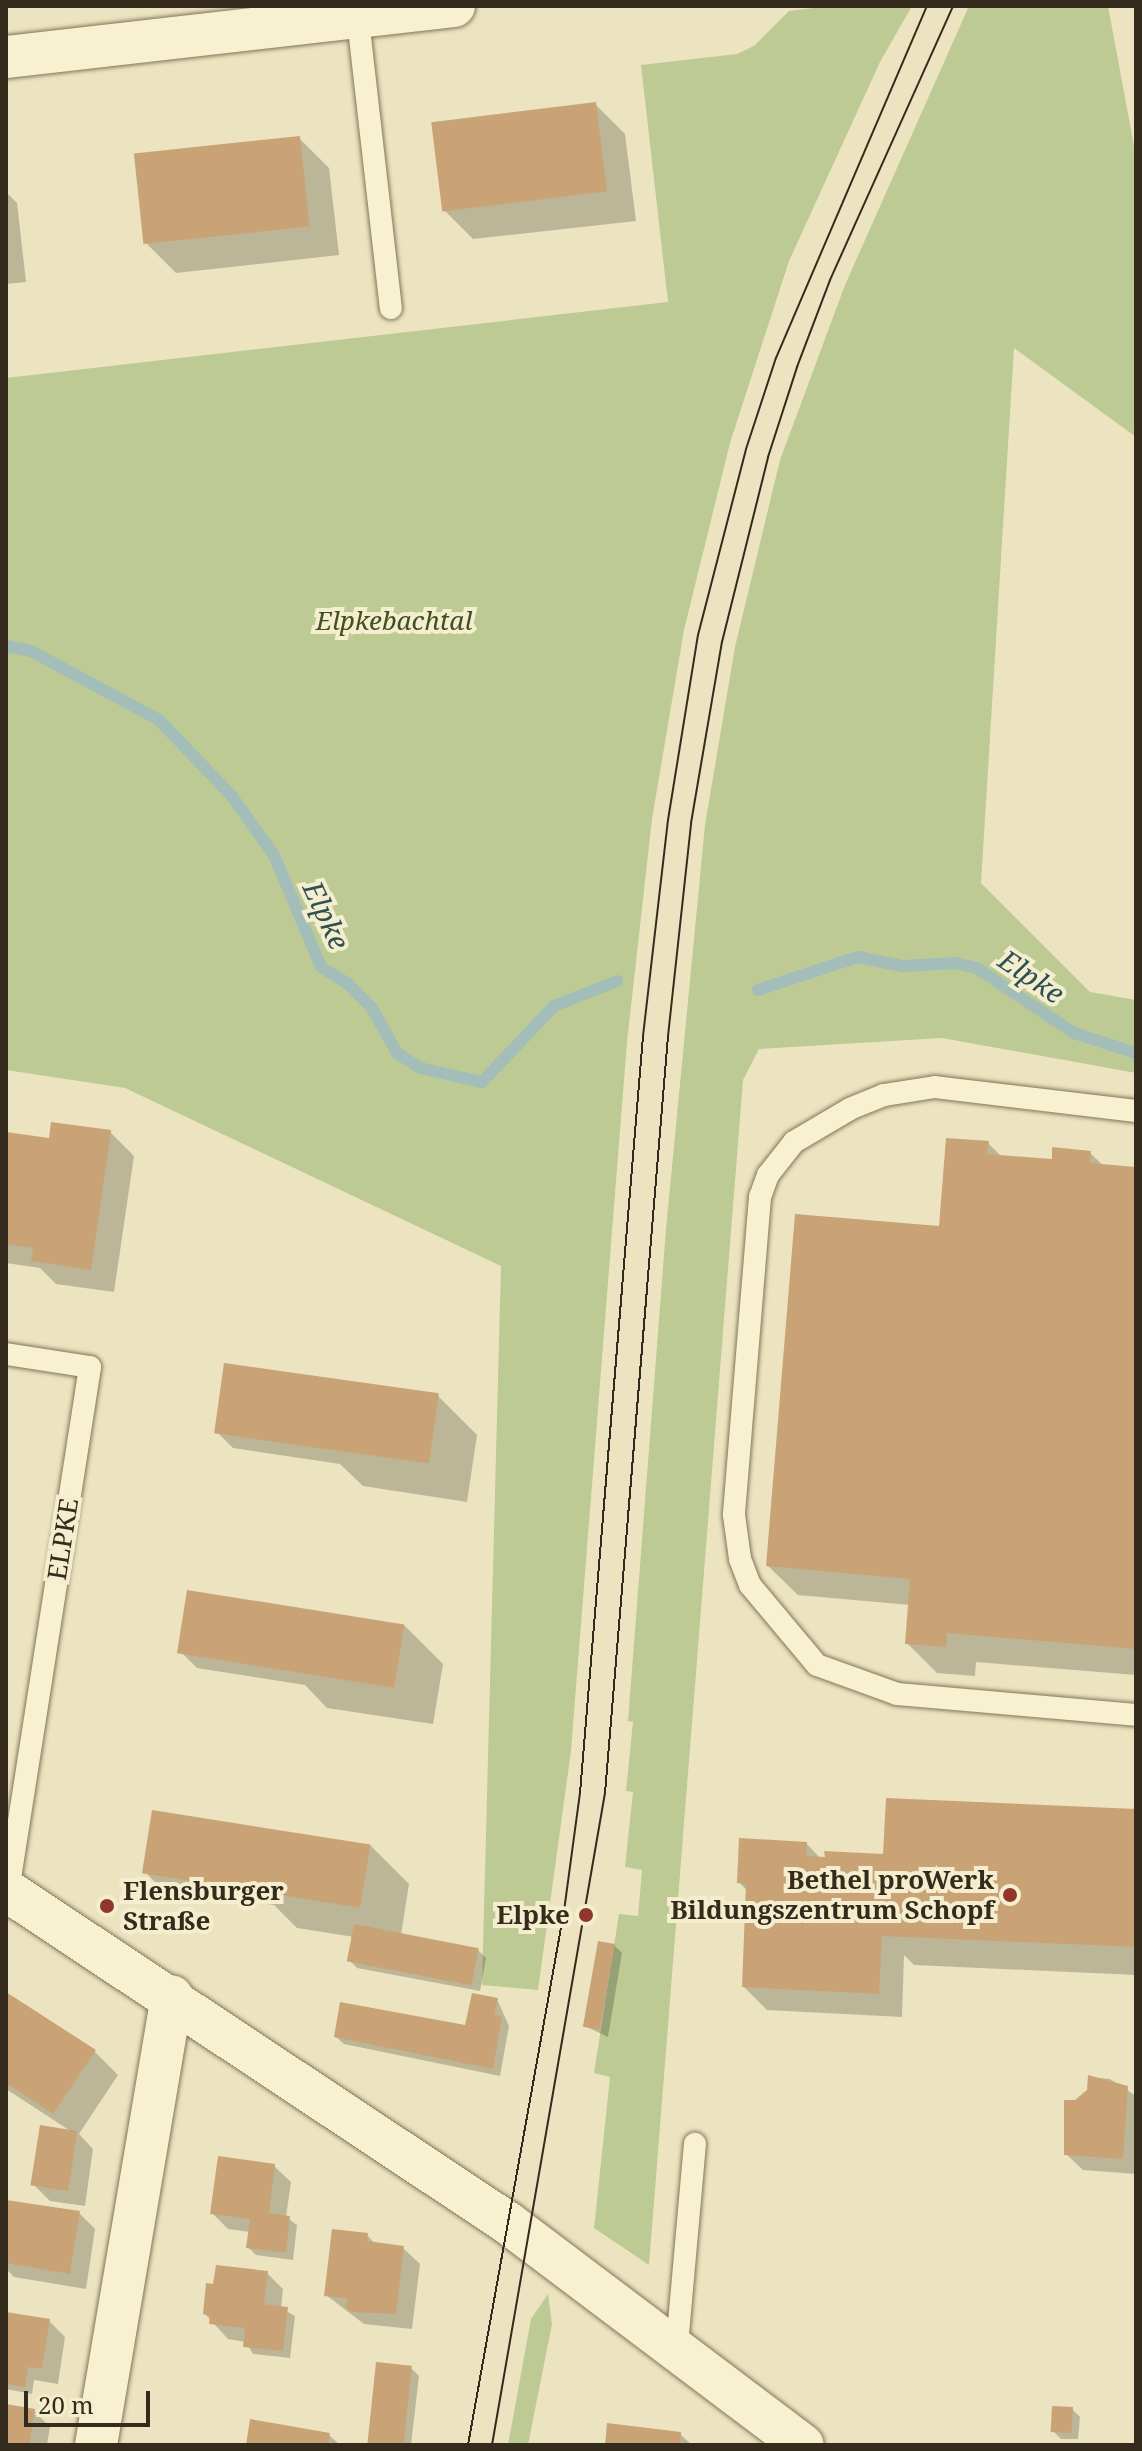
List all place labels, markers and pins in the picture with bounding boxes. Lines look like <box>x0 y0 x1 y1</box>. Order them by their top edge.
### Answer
place label: Bethel proWerk Bildungszentrum Schopf <box>670 1864 994 1926</box>
place label: Flensburger Straße <box>123 1875 284 1936</box>
marker: Bethel proWerk Bildungszentrum Schopf <box>1001 1886 1019 1904</box>
marker: Flensburger Straße <box>98 1897 116 1915</box>
place label: Elpke <box>496 1899 570 1931</box>
marker: Elpke <box>577 1906 595 1924</box>

